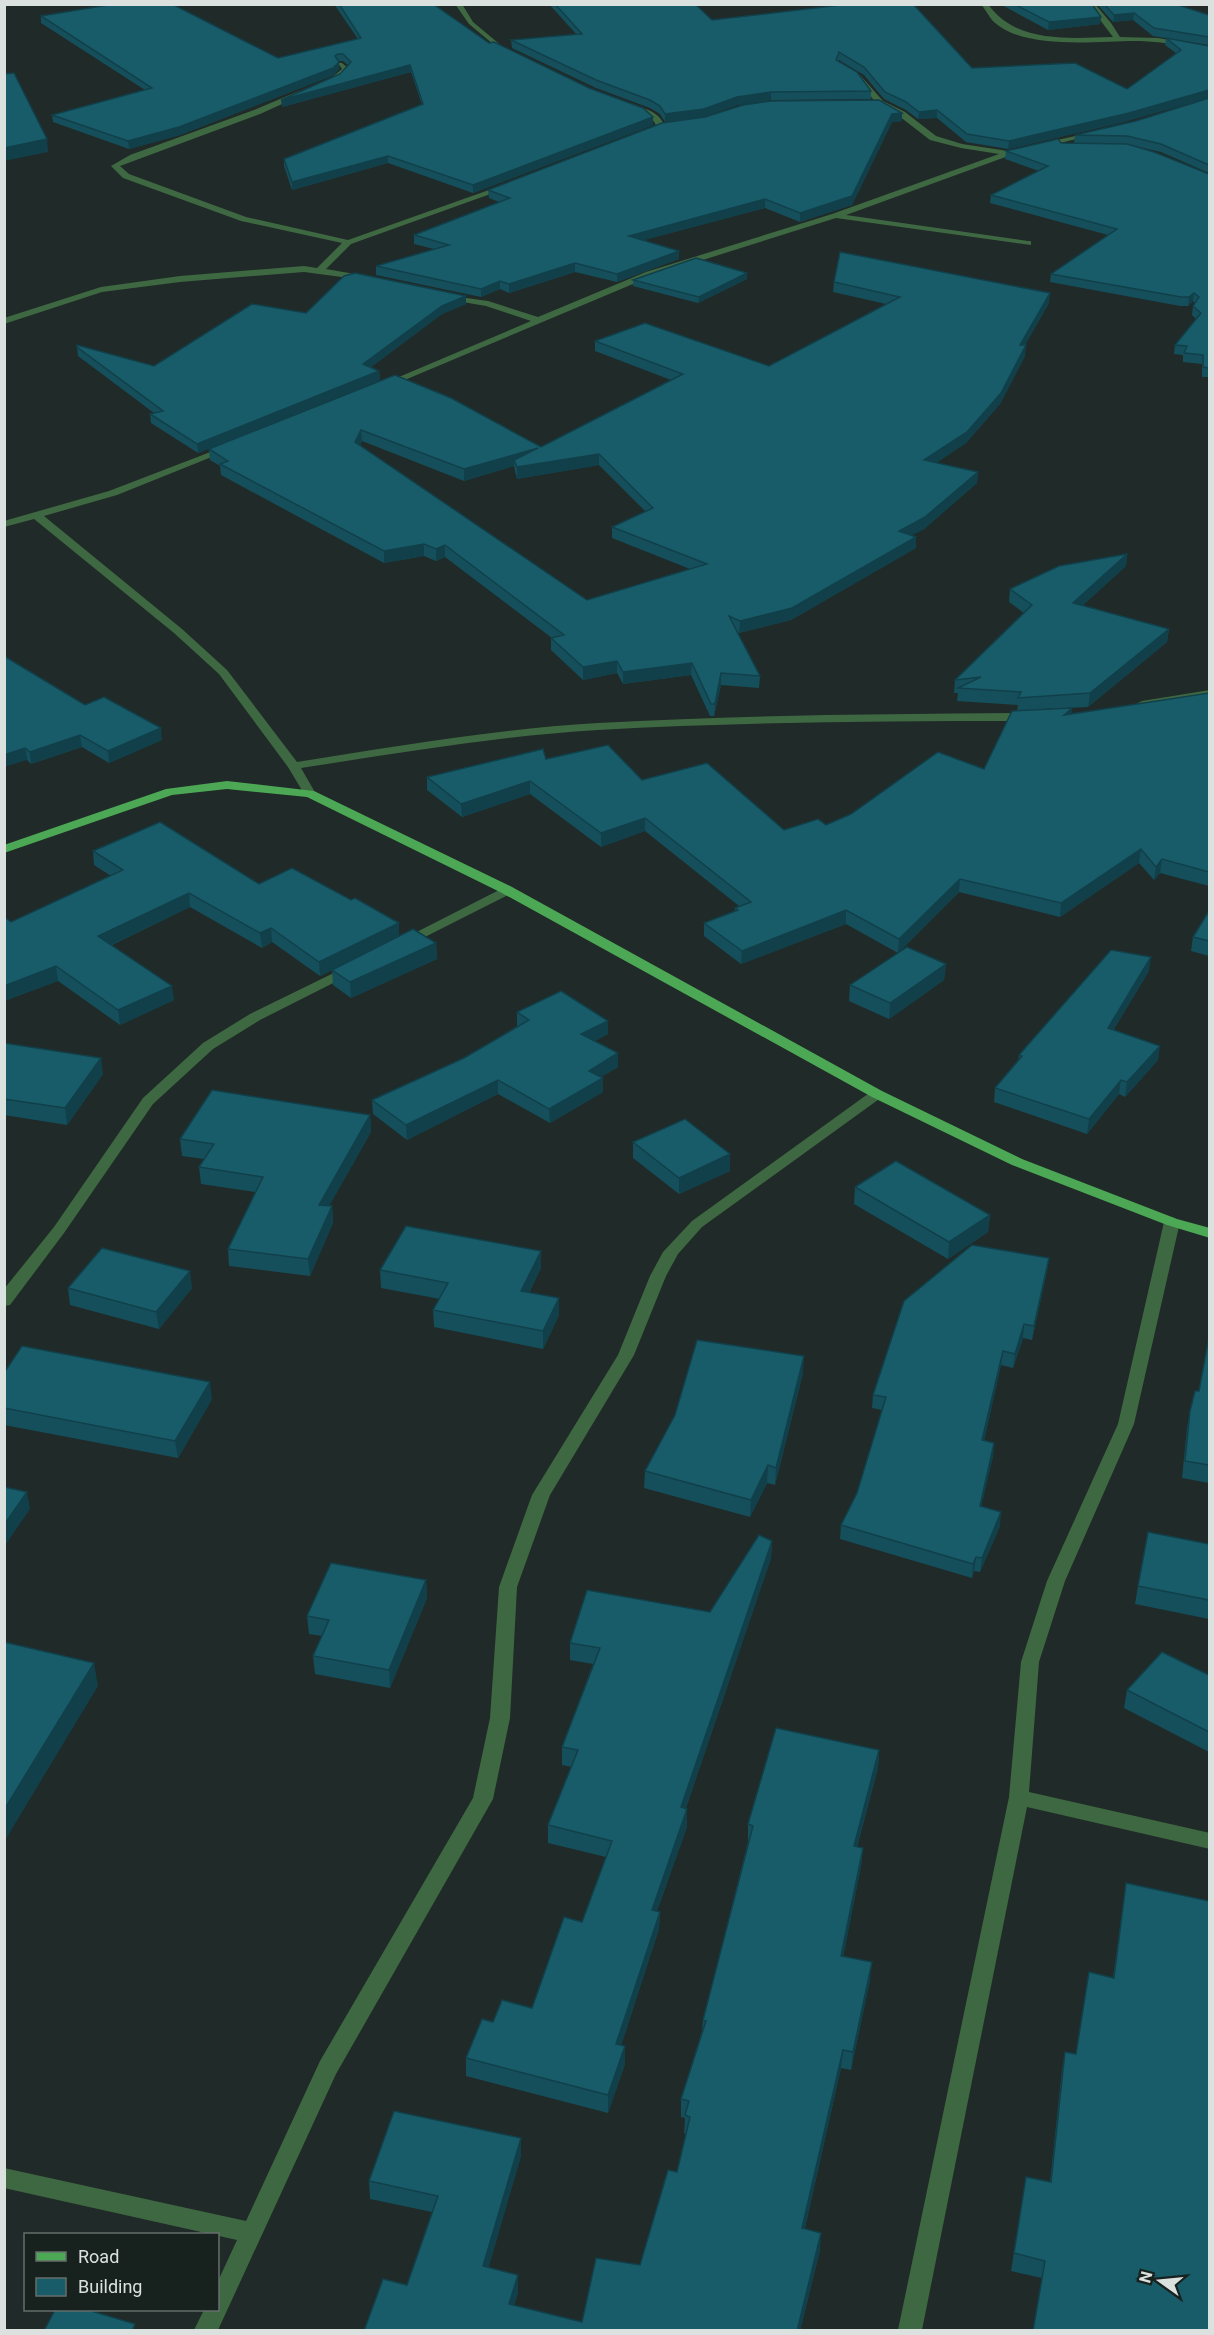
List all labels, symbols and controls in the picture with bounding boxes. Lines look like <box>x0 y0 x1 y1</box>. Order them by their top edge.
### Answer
legend <box>24 2233 219 2311</box>
text: Road <box>78 2246 119 2267</box>
north arrow <box>1130 2251 1190 2311</box>
text: N <box>1135 2269 1157 2285</box>
text: Building <box>78 2276 142 2297</box>

